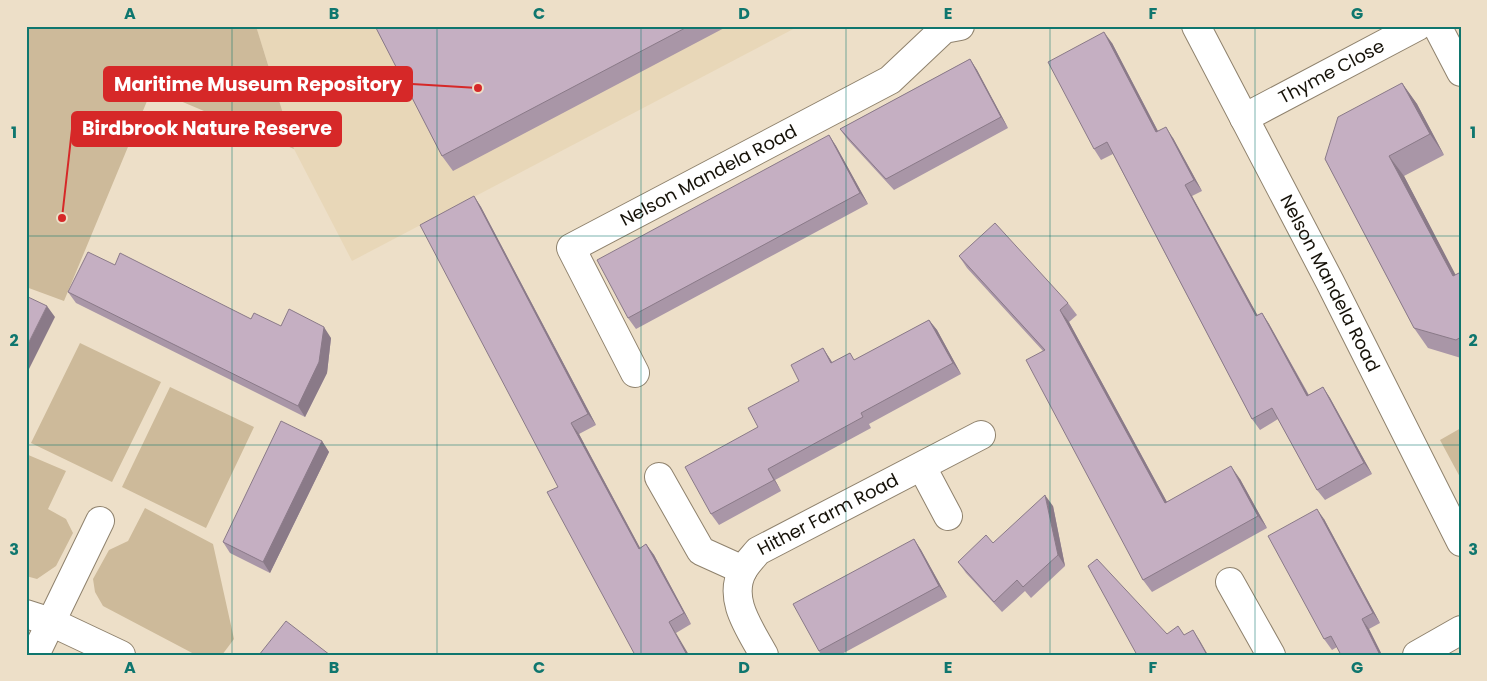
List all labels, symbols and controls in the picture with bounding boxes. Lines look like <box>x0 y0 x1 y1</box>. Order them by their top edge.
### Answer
text: A <box>124 2 136 25</box>
text: B <box>329 2 339 25</box>
text: C <box>533 2 545 25</box>
text: D <box>738 2 750 25</box>
text: E <box>944 2 952 25</box>
text: F <box>1149 2 1158 25</box>
text: G <box>1351 2 1363 25</box>
street label: Thyme Close <box>1274 33 1389 110</box>
callout: Maritime Museum Repository <box>104 67 412 101</box>
text: Maritime Museum Repository <box>114 71 403 98</box>
callout: Birdbrook Nature Reserve <box>72 112 341 146</box>
text: Birdbrook Nature Reserve <box>82 115 332 142</box>
street label: Nelson Mandela Road <box>616 118 801 232</box>
text: 1 <box>11 121 17 144</box>
text: 1 <box>1470 121 1476 144</box>
street label: Nelson Mandela Road <box>1274 190 1386 376</box>
text: 2 <box>9 329 19 352</box>
text: 2 <box>1468 329 1478 352</box>
street label: Hither Farm Road <box>753 467 903 561</box>
text: 3 <box>9 538 19 561</box>
text: 3 <box>1468 538 1478 561</box>
text: A <box>124 656 136 679</box>
text: B <box>329 656 339 679</box>
text: C <box>533 656 545 679</box>
text: D <box>738 656 750 679</box>
text: E <box>944 656 952 679</box>
text: F <box>1149 656 1158 679</box>
text: G <box>1351 656 1363 679</box>

